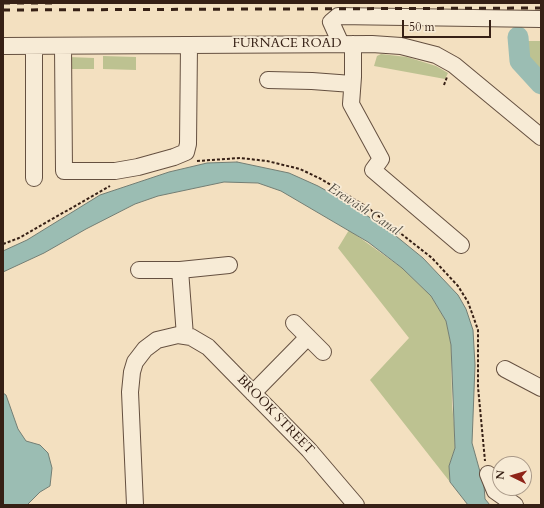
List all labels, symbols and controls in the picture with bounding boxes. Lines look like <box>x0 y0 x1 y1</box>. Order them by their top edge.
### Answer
scale bar <box>404 12 493 38</box>
text: 50 m <box>409 19 435 35</box>
street label: FURNACE ROAD <box>233 36 341 52</box>
water label: Erewash Canal <box>324 180 404 240</box>
street label: BROOK STREET <box>233 372 317 458</box>
north arrow <box>492 456 532 496</box>
text: N <box>493 470 508 480</box>

